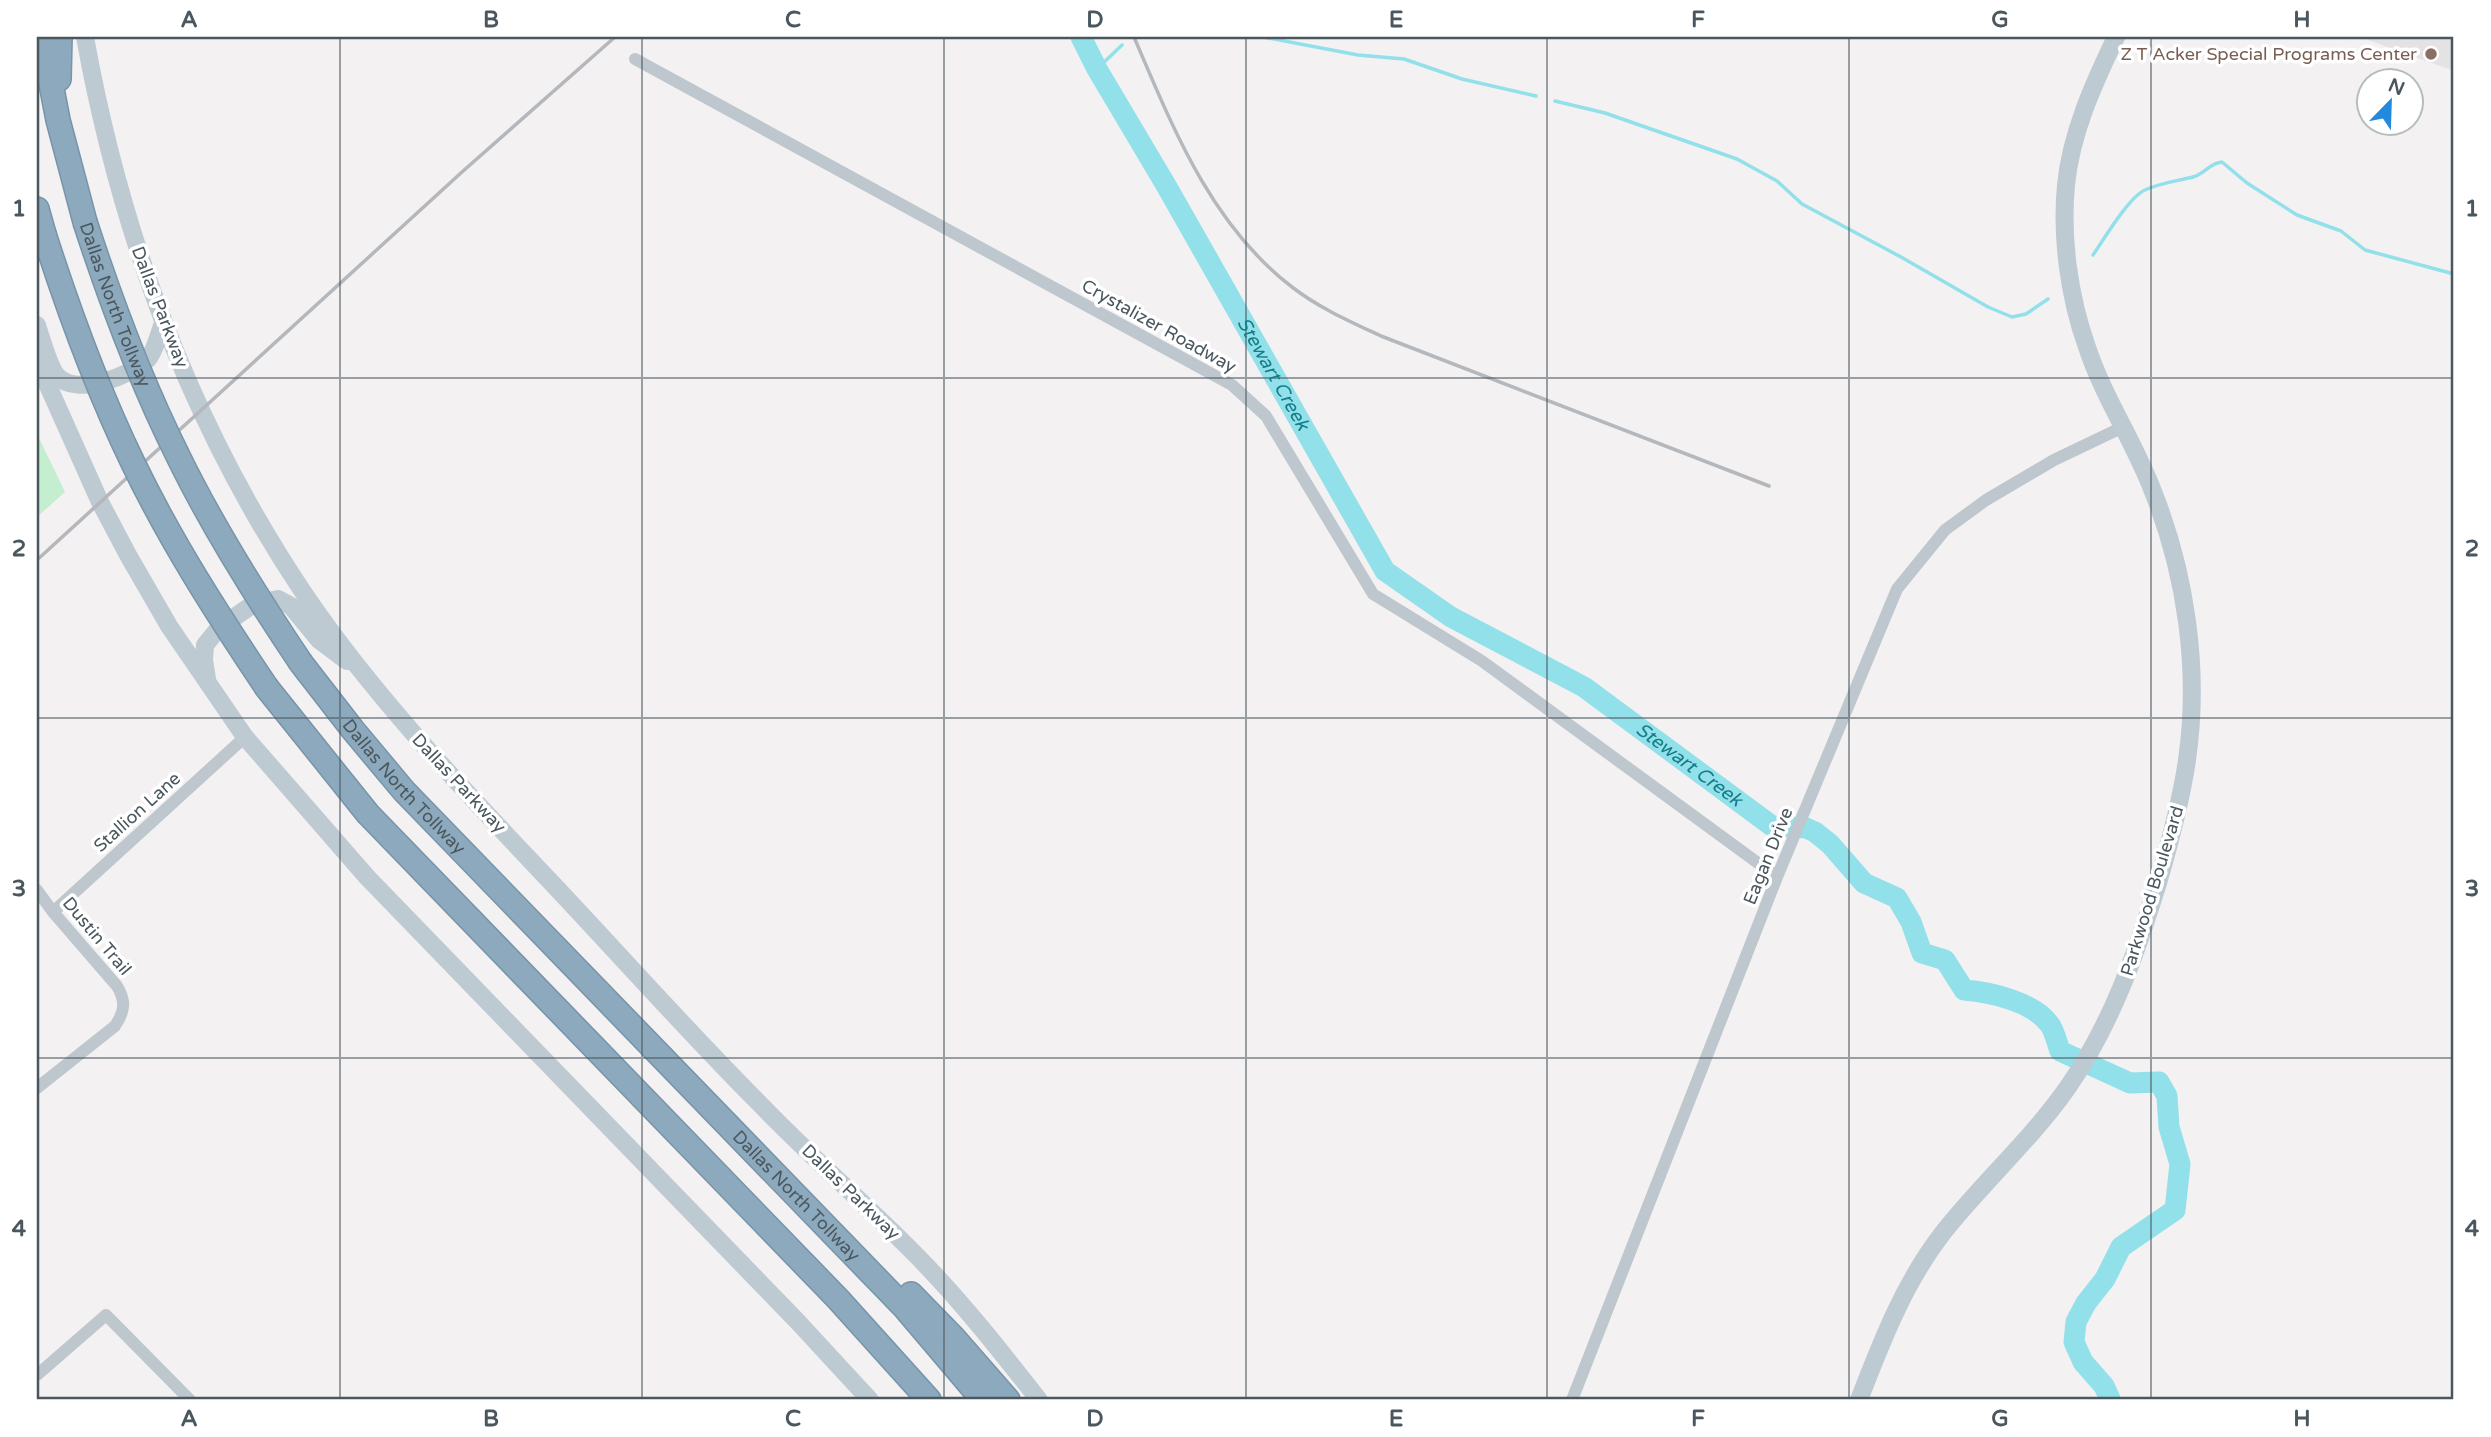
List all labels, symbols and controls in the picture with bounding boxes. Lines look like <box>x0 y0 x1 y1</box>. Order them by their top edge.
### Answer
text: A <box>180 6 198 34</box>
text: B <box>483 6 499 34</box>
text: C <box>785 6 801 34</box>
text: D <box>1086 6 1104 34</box>
text: E <box>1389 6 1403 34</box>
text: F <box>1691 6 1705 34</box>
text: G <box>1991 6 2009 34</box>
text: H <box>2293 6 2311 34</box>
place label: Z T Acker Special Programs Center <box>2120 43 2417 65</box>
marker: Z T Acker Special Programs Center <box>2423 46 2439 62</box>
north arrow <box>2354 66 2424 136</box>
text: N <box>2385 74 2408 100</box>
text: 1 <box>12 195 26 223</box>
text: 1 <box>2465 195 2479 223</box>
street label: Dallas North Tollway <box>75 220 156 391</box>
street label: Dallas Parkway <box>127 243 193 371</box>
street label: Crystalizer Roadway <box>1078 274 1240 378</box>
water label: Stewart Creek <box>1232 314 1315 436</box>
text: 2 <box>12 535 26 563</box>
text: 2 <box>2465 535 2479 563</box>
street label: Dallas North Tollway <box>338 715 470 859</box>
water label: Stewart Creek <box>1632 718 1748 812</box>
street label: Dallas Parkway <box>407 729 511 838</box>
street label: Stallion Lane <box>89 767 185 857</box>
street label: Parkwood Boulevard <box>2116 803 2188 979</box>
street label: Eagan Drive <box>1739 804 1797 908</box>
text: 3 <box>12 875 26 903</box>
text: 3 <box>2465 875 2479 903</box>
street label: Dustin Trail <box>58 892 136 980</box>
street label: Dallas North Tollway <box>728 1126 865 1266</box>
street label: Dallas Parkway <box>797 1140 905 1245</box>
text: 4 <box>12 1215 27 1243</box>
text: 4 <box>2465 1215 2480 1243</box>
text: A <box>180 1405 198 1433</box>
text: B <box>483 1405 499 1433</box>
text: C <box>785 1405 801 1433</box>
text: D <box>1086 1405 1104 1433</box>
text: E <box>1389 1405 1403 1433</box>
text: F <box>1691 1405 1705 1433</box>
text: G <box>1991 1405 2009 1433</box>
text: H <box>2293 1405 2311 1433</box>

